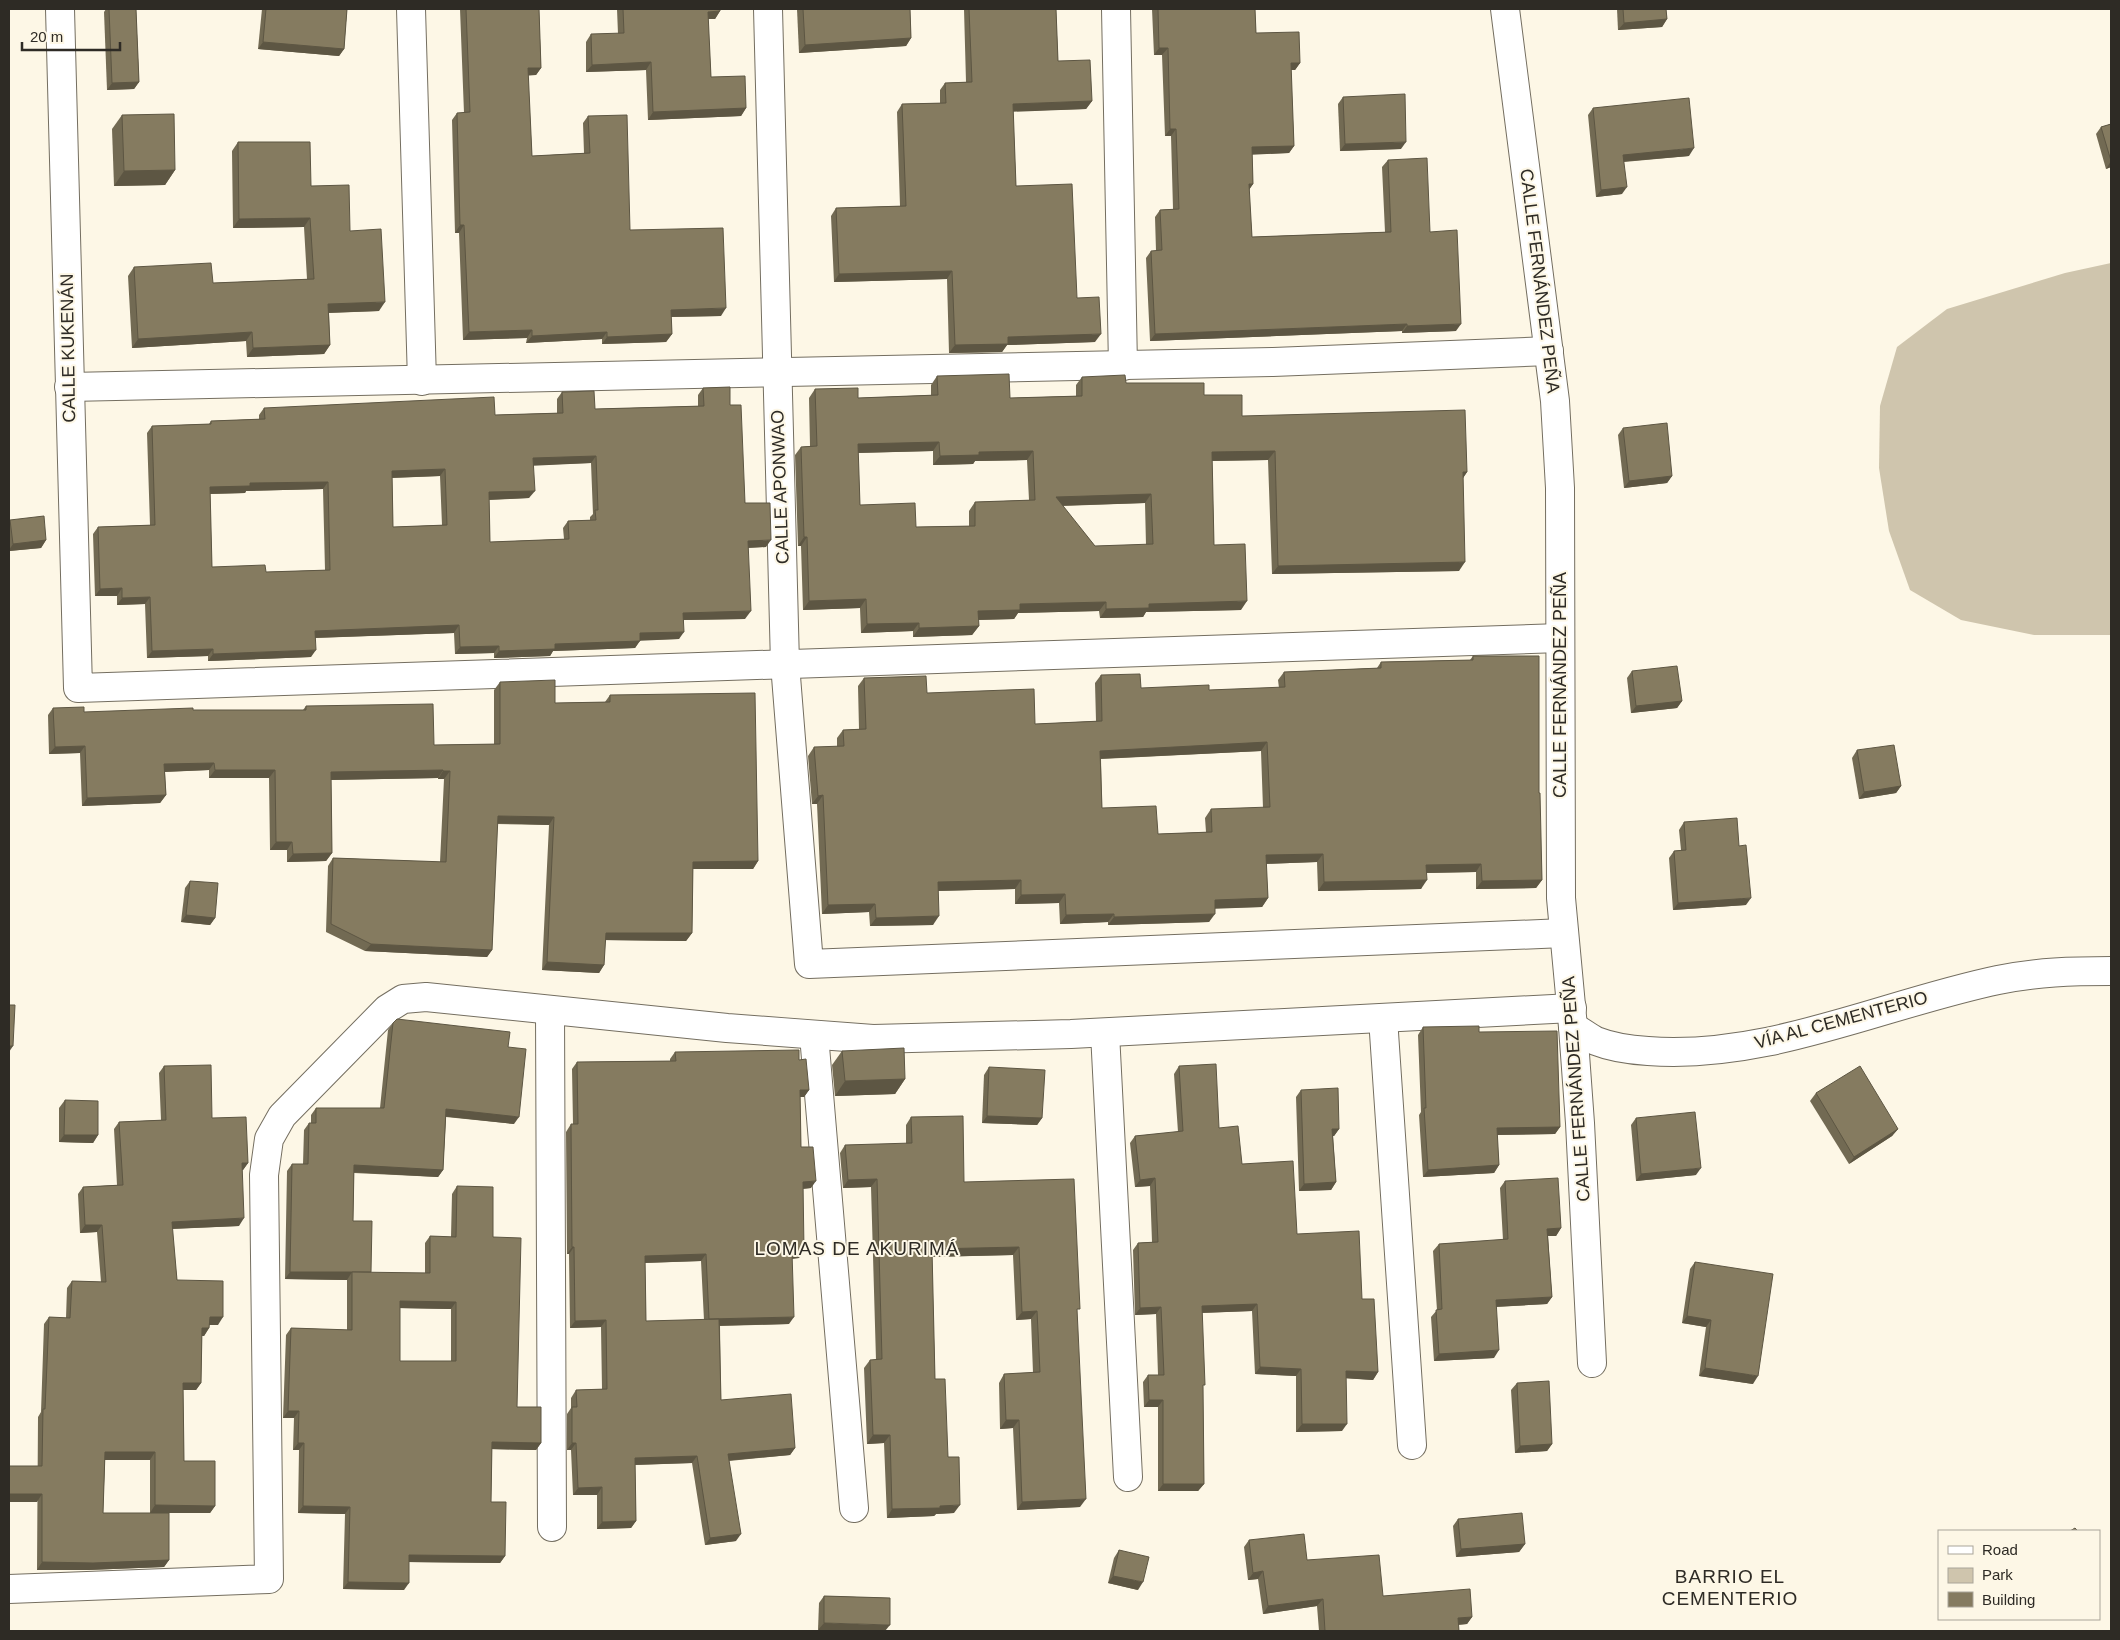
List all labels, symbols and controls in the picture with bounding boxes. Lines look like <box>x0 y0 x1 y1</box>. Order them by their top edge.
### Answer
scale bar <box>22 20 120 52</box>
text: 20 m <box>30 28 63 45</box>
street label: CALLE FERNÁNDEZ PEÑA <box>1516 167 1565 394</box>
street label: CALLE KUKENÁN <box>57 273 79 423</box>
street label: CALLE APONWAO <box>767 410 793 564</box>
street label: CALLE FERNÁNDEZ PEÑA <box>1549 572 1570 798</box>
street label: CALLE FERNÁNDEZ PEÑA <box>1557 976 1594 1203</box>
street label: VÍA AL CEMENTERIO <box>1752 987 1930 1053</box>
district label: LOMAS DE AKURIMÁ <box>755 1238 960 1259</box>
legend <box>1938 1530 2100 1620</box>
text: Road <box>1982 1541 2018 1558</box>
district label: BARRIO EL CEMENTERIO <box>1662 1566 1798 1609</box>
text: Park <box>1982 1566 2013 1583</box>
text: Building <box>1982 1591 2035 1608</box>

